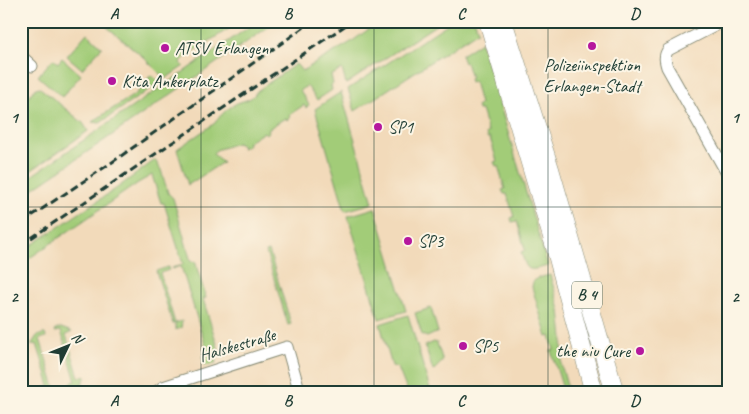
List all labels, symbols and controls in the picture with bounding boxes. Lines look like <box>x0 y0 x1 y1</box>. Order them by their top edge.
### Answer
text: A <box>110 4 120 24</box>
text: B <box>284 4 294 24</box>
text: C <box>457 4 467 24</box>
text: D <box>630 4 641 24</box>
place label: ATSV Erlangen <box>175 37 269 59</box>
marker: Polizeiinspektion Erlangen-Stadt <box>586 40 598 52</box>
marker: ATSV Erlangen <box>159 42 171 54</box>
place label: Polizeiinspektion Erlangen-Stadt <box>543 54 644 97</box>
place label: Kita Ankerplatz <box>122 70 220 92</box>
marker: Kita Ankerplatz <box>106 75 118 87</box>
text: 1 <box>10 108 19 128</box>
text: 1 <box>731 108 740 128</box>
place label: SP1 <box>388 116 414 138</box>
marker: SP1 <box>372 121 384 133</box>
place label: SP3 <box>418 230 445 252</box>
marker: SP3 <box>402 235 414 247</box>
road number: B 4 <box>572 282 602 308</box>
text: 2 <box>10 287 19 307</box>
text: 2 <box>731 287 740 307</box>
north arrow <box>42 322 92 372</box>
street label: Halskestraße <box>196 323 279 366</box>
text: N <box>68 329 88 348</box>
place label: SP5 <box>473 335 499 357</box>
marker: SP5 <box>457 340 469 352</box>
place label: the niu Cure <box>556 340 631 362</box>
marker: the niu Cure <box>634 345 646 357</box>
text: A <box>110 391 120 411</box>
text: B <box>284 391 294 411</box>
text: C <box>457 391 467 411</box>
text: D <box>630 391 641 411</box>

